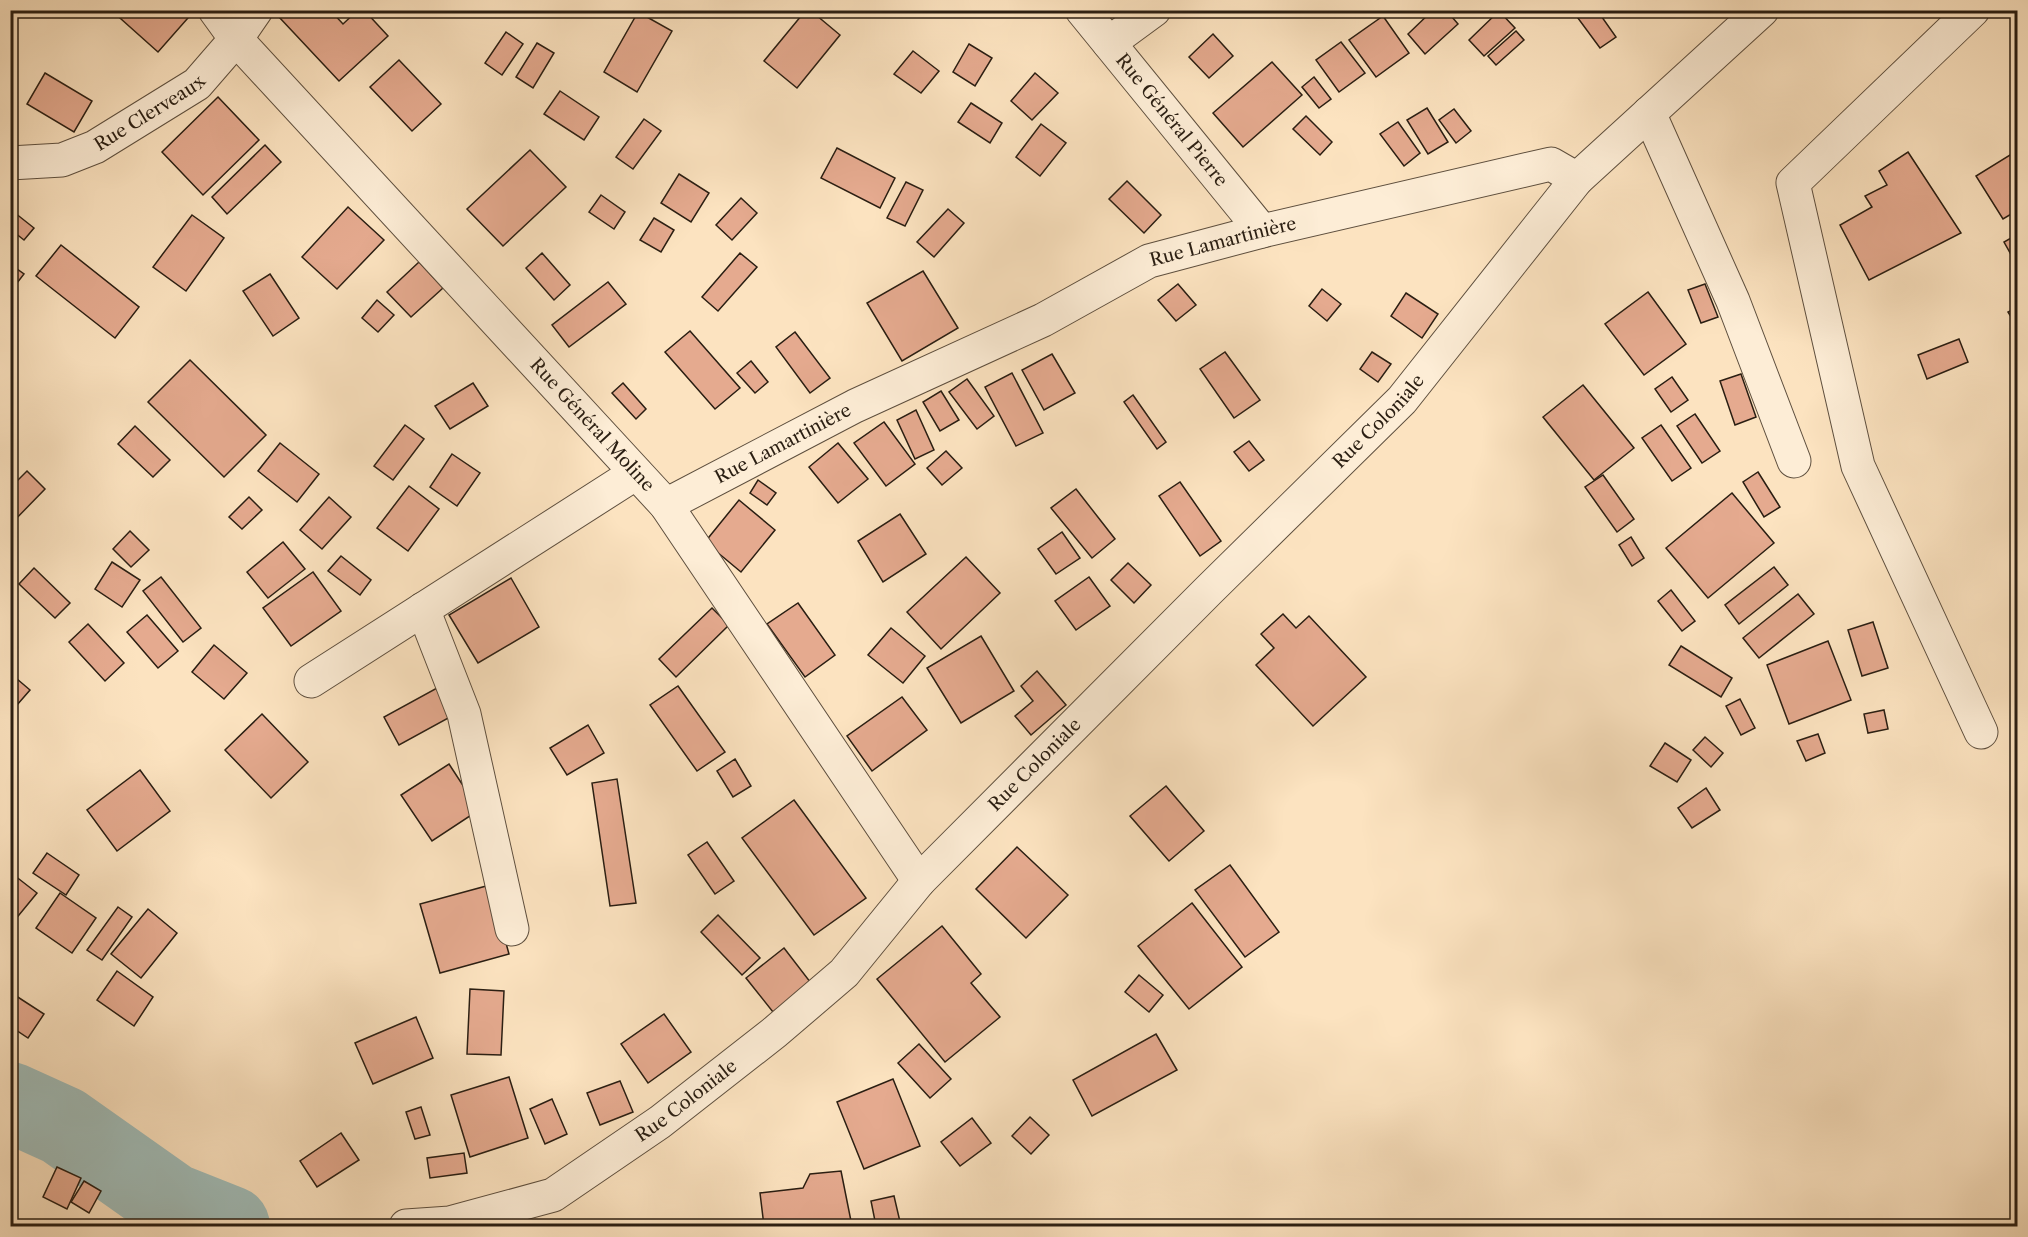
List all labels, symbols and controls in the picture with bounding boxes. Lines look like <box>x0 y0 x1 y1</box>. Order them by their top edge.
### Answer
street label: Rue Général Pierre <box>1111 49 1232 191</box>
street label: Rue Clerveaux <box>90 71 211 156</box>
street label: Rue Lamartinière <box>1147 212 1299 271</box>
street label: Rue Général Moline <box>525 354 659 496</box>
street label: Rue Coloniale <box>1328 370 1429 473</box>
street label: Rue Lamartinière <box>711 399 855 488</box>
street label: Rue Coloniale <box>984 714 1086 816</box>
street label: Rue Coloniale <box>631 1055 741 1147</box>

